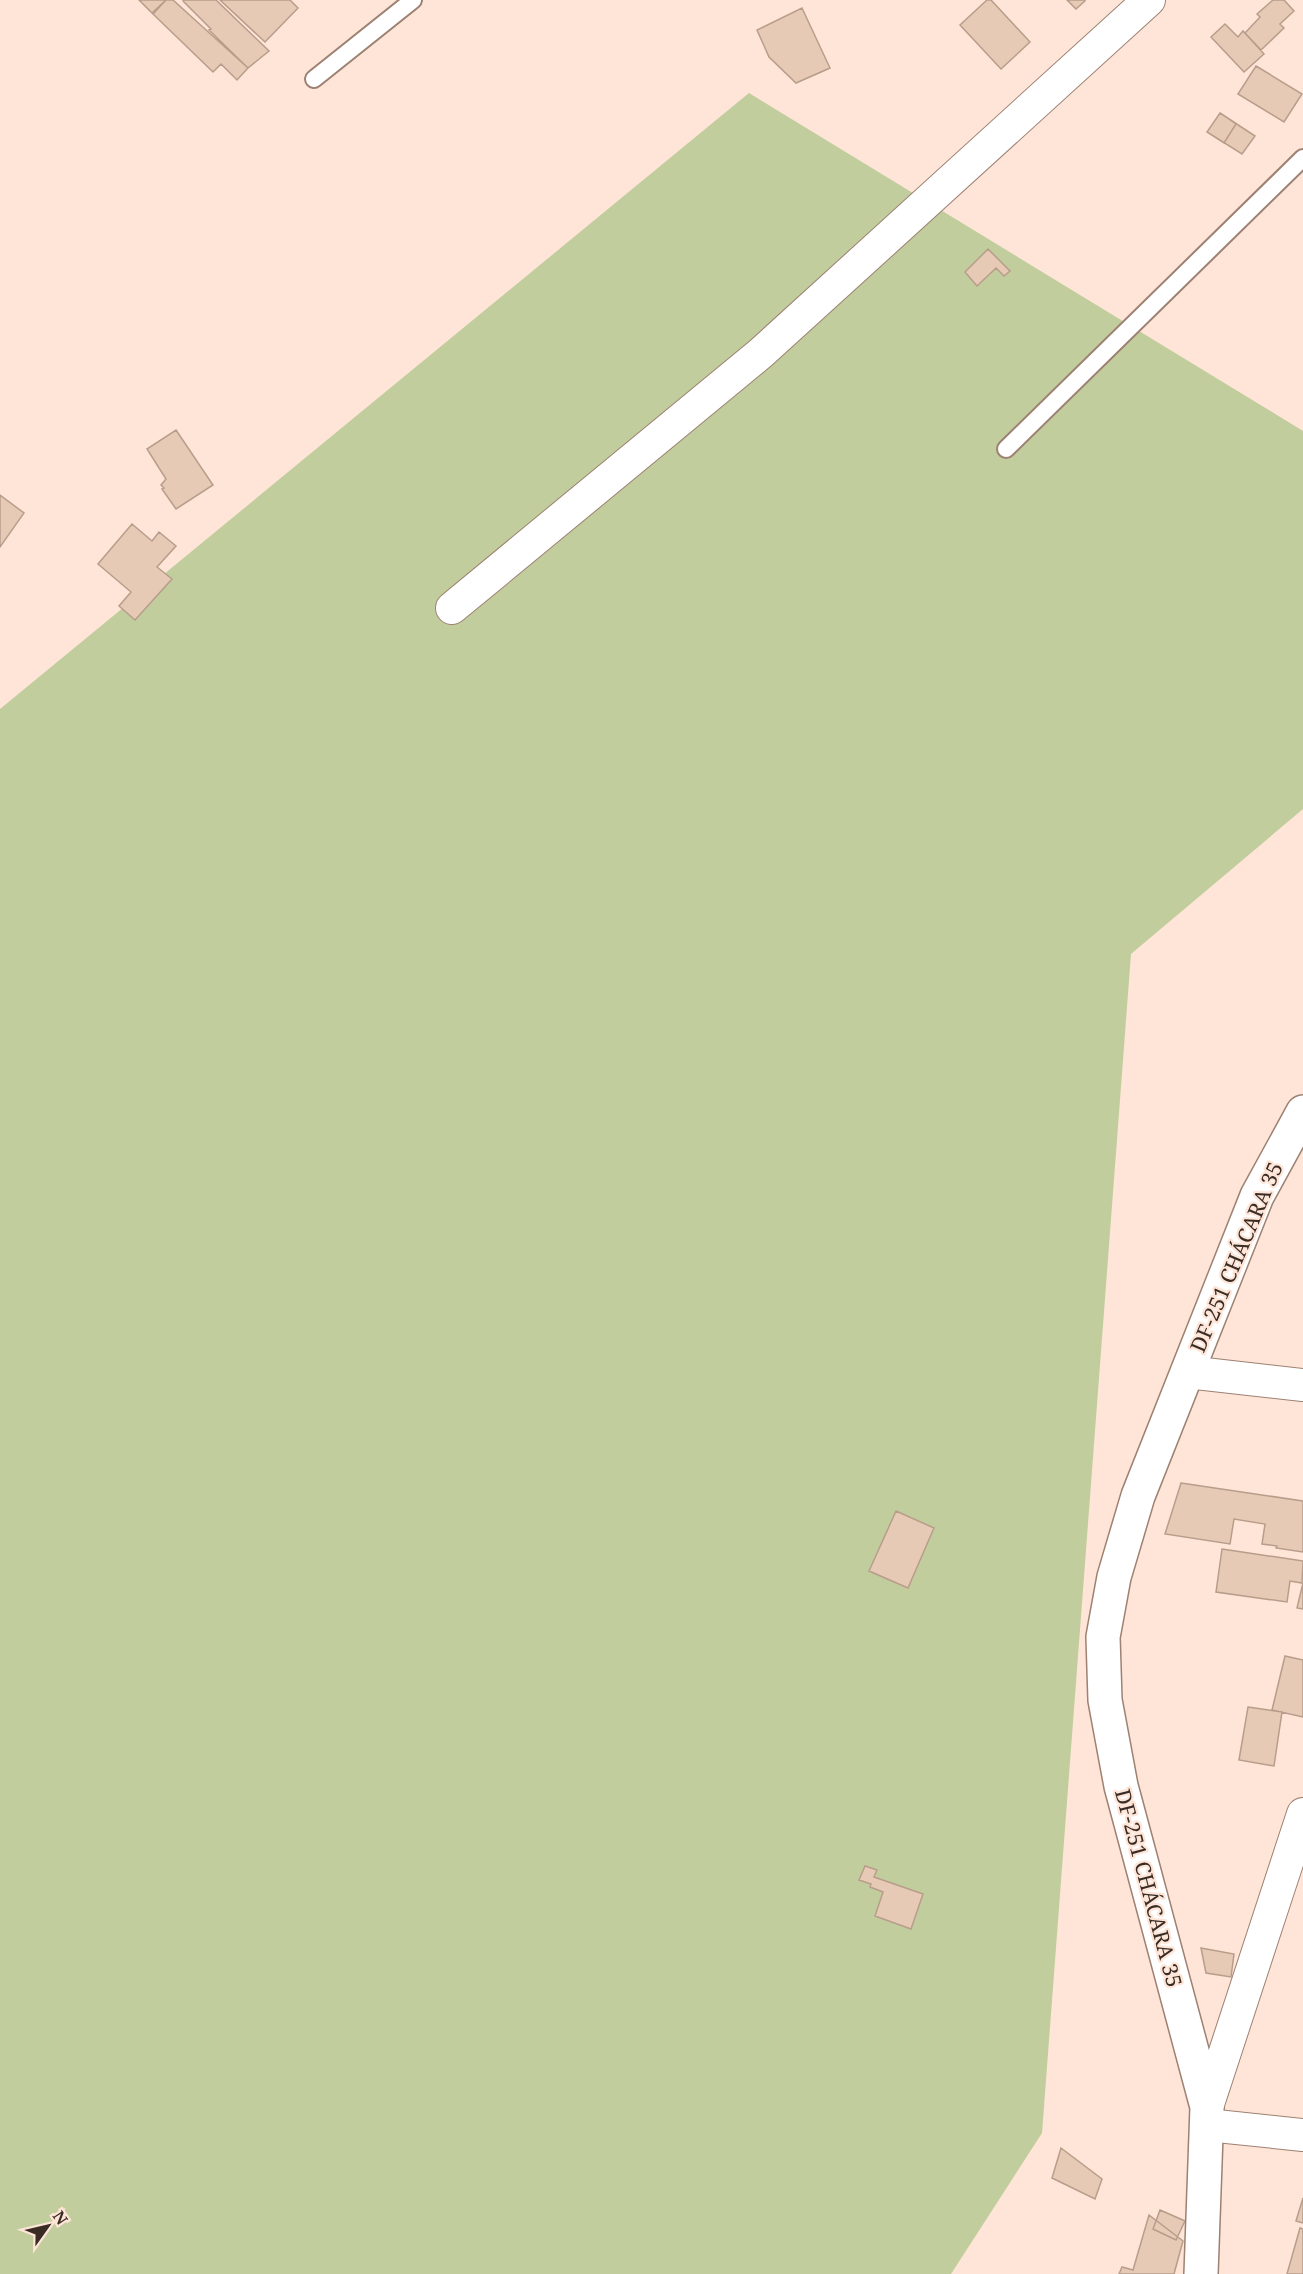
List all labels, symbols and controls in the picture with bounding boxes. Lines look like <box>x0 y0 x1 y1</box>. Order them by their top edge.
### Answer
street label: DF-251 CHÁCARA 35 <box>1183 1158 1289 1356</box>
street label: DF-251 CHÁCARA 35 <box>1109 1786 1189 1990</box>
north arrow <box>18 2196 78 2256</box>
text: N <box>48 2206 73 2229</box>

